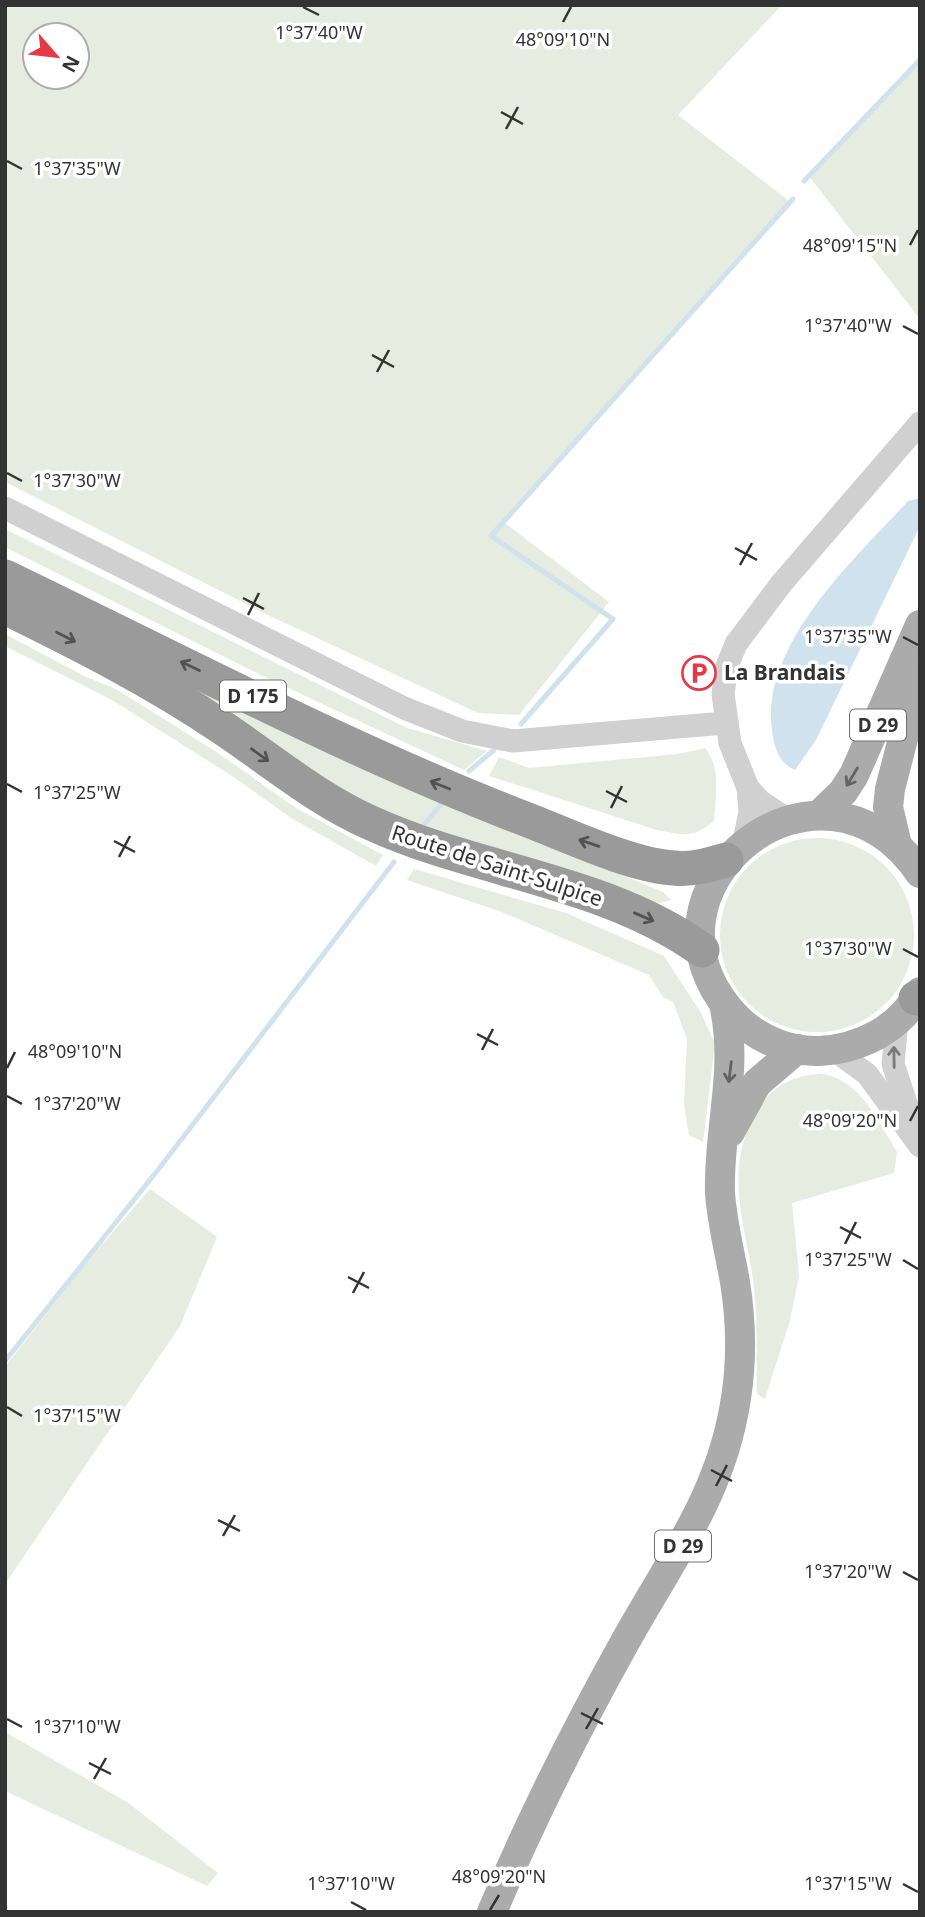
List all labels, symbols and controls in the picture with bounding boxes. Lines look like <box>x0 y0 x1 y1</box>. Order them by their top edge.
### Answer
text: 1°37'40"W <box>275 20 363 44</box>
north arrow <box>21 21 91 91</box>
text: 48°09'10"N <box>516 27 610 51</box>
text: N <box>56 51 86 77</box>
text: 1°37'35"W <box>33 156 121 180</box>
text: 48°09'15"N <box>803 233 897 257</box>
text: 1°37'40"W <box>804 313 892 337</box>
text: 1°37'30"W <box>33 468 121 492</box>
text: 1°37'35"W <box>804 624 892 648</box>
one-way arrow <box>56 631 76 645</box>
parking icon: La Brandais <box>680 654 718 692</box>
place label: La Brandais <box>724 658 846 686</box>
one-way arrow <box>180 659 201 672</box>
road number: D 175 <box>220 680 286 712</box>
road number: D 29 <box>850 710 906 740</box>
one-way arrow <box>251 747 270 762</box>
one-way arrow <box>845 767 859 787</box>
one-way arrow <box>430 777 451 790</box>
text: 1°37'25"W <box>33 780 121 804</box>
street label: Route de Saint-Sulpice <box>388 818 606 912</box>
one-way arrow <box>578 836 600 848</box>
one-way arrow <box>633 912 654 925</box>
text: 1°37'30"W <box>804 936 892 960</box>
text: 48°09'10"N <box>28 1039 122 1063</box>
one-way arrow <box>887 1046 901 1069</box>
one-way arrow <box>724 1060 737 1083</box>
text: 1°37'20"W <box>33 1091 121 1115</box>
text: 48°09'20"N <box>803 1108 897 1132</box>
text: 1°37'25"W <box>804 1247 892 1271</box>
text: 1°37'15"W <box>33 1403 121 1427</box>
road number: D 29 <box>655 1530 711 1562</box>
text: 1°37'20"W <box>804 1559 892 1583</box>
text: 1°37'10"W <box>33 1714 121 1738</box>
text: 48°09'20"N <box>452 1864 546 1888</box>
text: 1°37'10"W <box>307 1871 395 1895</box>
text: 1°37'15"W <box>804 1871 892 1895</box>

